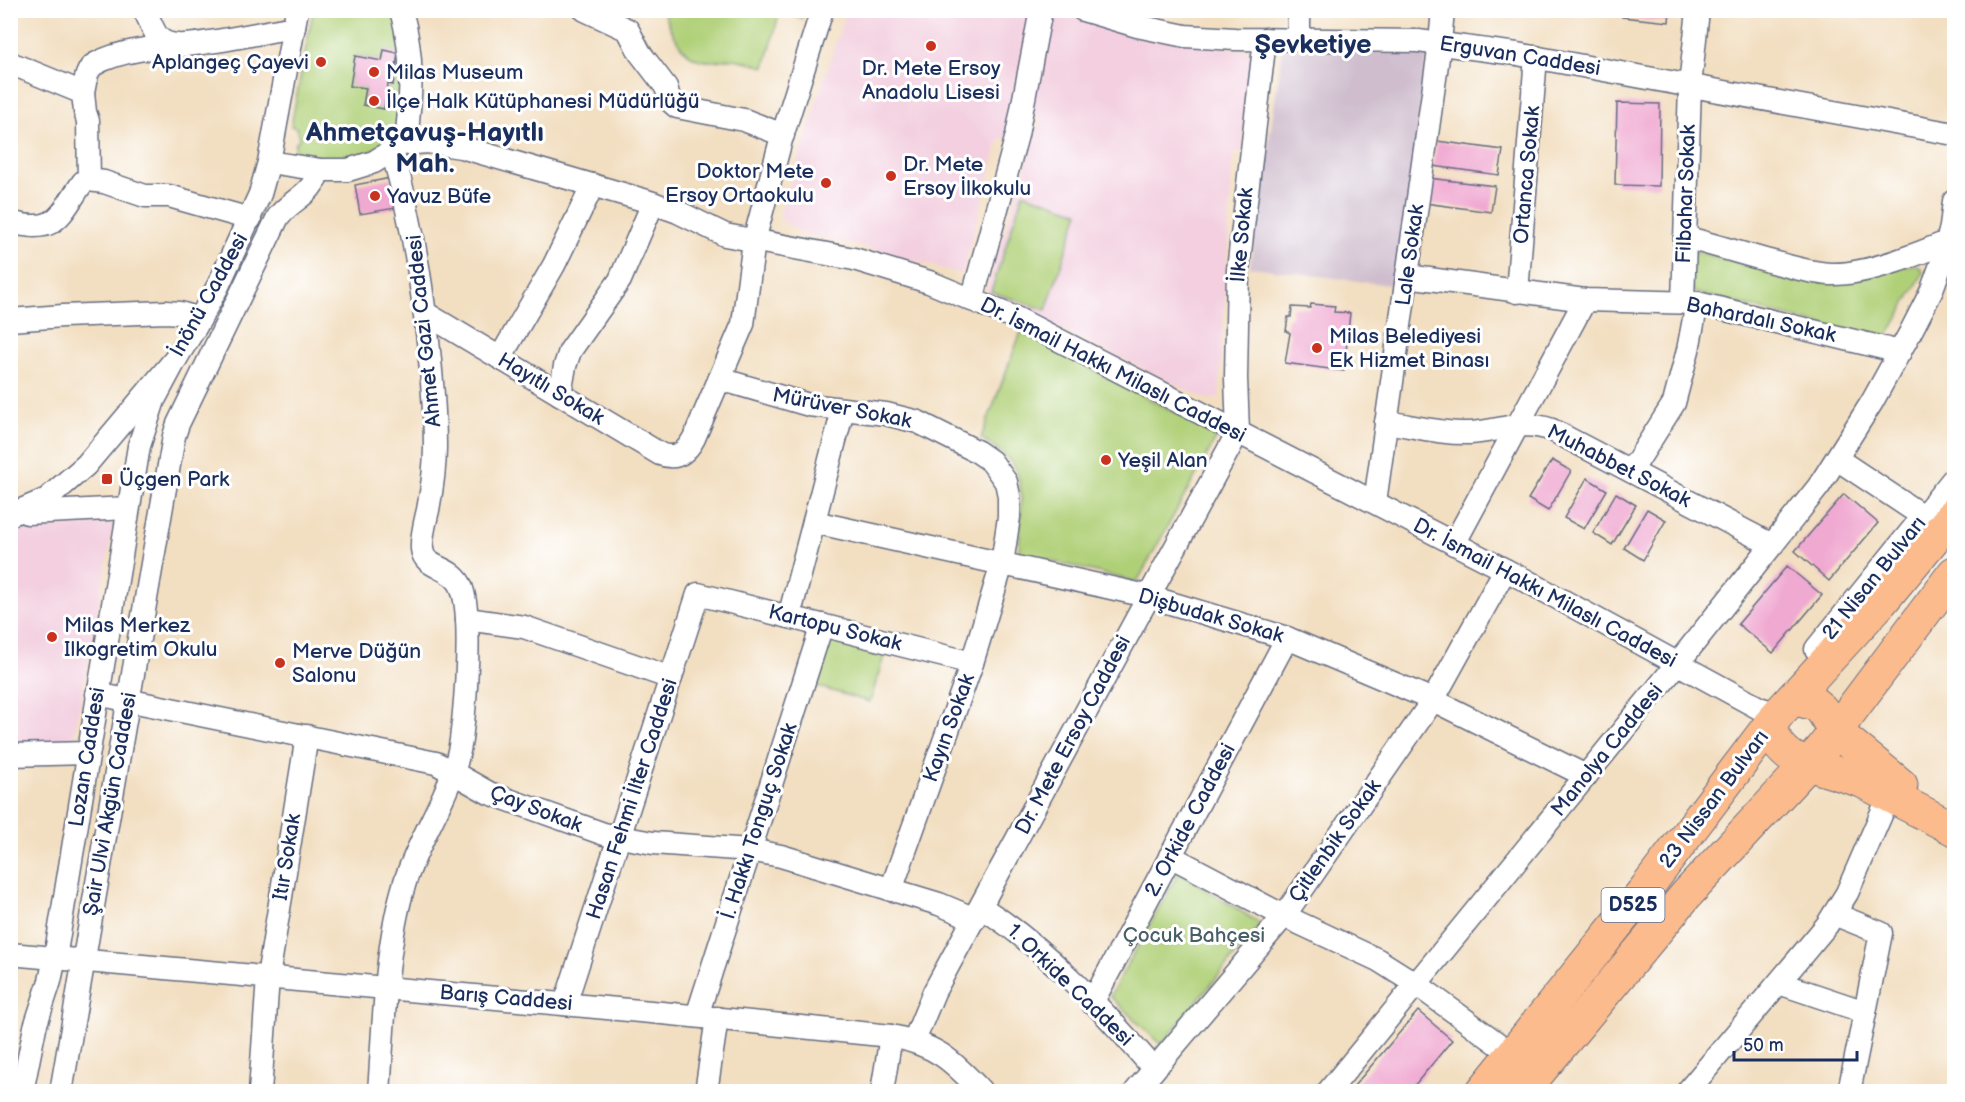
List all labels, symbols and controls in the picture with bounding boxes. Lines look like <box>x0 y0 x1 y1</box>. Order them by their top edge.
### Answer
district label: Şevketiye <box>1254 29 1372 61</box>
street label: Erguvan Caddesi <box>1438 31 1602 81</box>
marker: Dr. Mete Ersoy Anadolu Lisesi <box>924 39 938 53</box>
place label: Aplangeç Çayevi <box>152 50 309 75</box>
marker: Aplangeç Çayevi <box>314 55 328 69</box>
place label: Dr. Mete Ersoy Anadolu Lisesi <box>862 56 1001 105</box>
place label: Milas Museum <box>386 60 523 85</box>
marker: Milas Museum <box>367 65 381 79</box>
place label: İlçe Halk Kütüphanesi Müdürlüğü <box>386 89 700 114</box>
marker: İlçe Halk Kütüphanesi Müdürlüğü <box>367 94 381 108</box>
street label: Ortanca Sokak <box>1509 104 1546 245</box>
district label: Ahmetçavuş-Hayıtlı Mah. <box>305 117 544 180</box>
street label: Filbahar Sokak <box>1671 123 1701 264</box>
place label: Dr. Mete Ersoy İlkokulu <box>903 152 1031 201</box>
place label: Doktor Mete Ersoy Ortaokulu <box>665 159 814 208</box>
marker: Dr. Mete Ersoy İlkokulu <box>884 169 898 183</box>
marker: Doktor Mete Ersoy Ortaokulu <box>819 176 833 190</box>
place label: Yavuz Büfe <box>386 184 491 209</box>
street label: İlke Sokak <box>1225 186 1259 283</box>
marker: Yavuz Büfe <box>368 189 382 203</box>
street label: Lale Sokak <box>1391 202 1430 307</box>
street label: İnönü Caddesi <box>165 229 253 361</box>
street label: Ahmet Gazi Caddesi <box>401 234 447 428</box>
street label: Dr. İsmail Hakkı Milaslı Caddesi <box>976 292 1250 448</box>
street label: Bahardalı Sokak <box>1684 292 1839 348</box>
place label: Milas Belediyesi Ek Hizmet Binası <box>1329 324 1489 373</box>
marker: Milas Belediyesi Ek Hizmet Binası <box>1310 341 1324 355</box>
street label: Hayıtlı Sokak <box>493 347 609 431</box>
street label: Mürüver Sokak <box>770 382 914 434</box>
street label: Muhabbet Sokak <box>1543 419 1696 513</box>
place label: Yeşil Alan <box>1117 448 1208 473</box>
marker: Yeşil Alan <box>1099 453 1113 467</box>
place label: Üçgen Park <box>119 467 230 492</box>
marker: Üçgen Park <box>100 472 114 486</box>
street label: 21 Nisan Bulvarı <box>1817 511 1931 645</box>
street label: Dr. İsmail Hakkı Milaslı Caddesi <box>1409 513 1681 673</box>
street label: Dişbudak Sokak <box>1135 583 1287 649</box>
street label: Kartopu Sokak <box>766 599 905 657</box>
place label: Milas Merkez Ilkogretim Okulu <box>64 613 217 662</box>
marker: Milas Merkez Ilkogretim Okulu <box>45 630 59 644</box>
street label: Dr. Mete Ersoy Caddesi <box>1010 631 1136 839</box>
place label: Merve Düğün Salonu <box>292 639 421 688</box>
marker: Merve Düğün Salonu <box>273 656 287 670</box>
street label: Kayın Sokak <box>918 670 980 786</box>
street label: Hasan Fehmi İlter Caddesi <box>581 675 683 923</box>
street label: Manolya Caddesi <box>1546 679 1668 821</box>
street label: Lozan Caddesi <box>64 685 110 829</box>
street label: Şair Ulvi Akgün Caddesi <box>78 690 142 918</box>
street label: İ. Hakkı Tonguç Sokak <box>715 719 803 922</box>
street label: 23 Nissan Bulvarı <box>1654 725 1774 873</box>
street label: 2. Orkide Caddesi <box>1139 739 1241 901</box>
street label: Çitlenbik Sokak <box>1283 774 1387 907</box>
street label: Çay Sokak <box>486 780 586 838</box>
street label: Itır Sokak <box>268 811 306 902</box>
road number: D525 <box>1602 888 1664 922</box>
street label: 1. Orkide Caddesi <box>1002 919 1138 1051</box>
park label: Çocuk Bahçesi <box>1123 923 1265 948</box>
street label: Barış Caddesi <box>438 980 574 1016</box>
scale bar <box>1734 1024 1857 1062</box>
text: 50 m <box>1743 1035 1784 1056</box>

